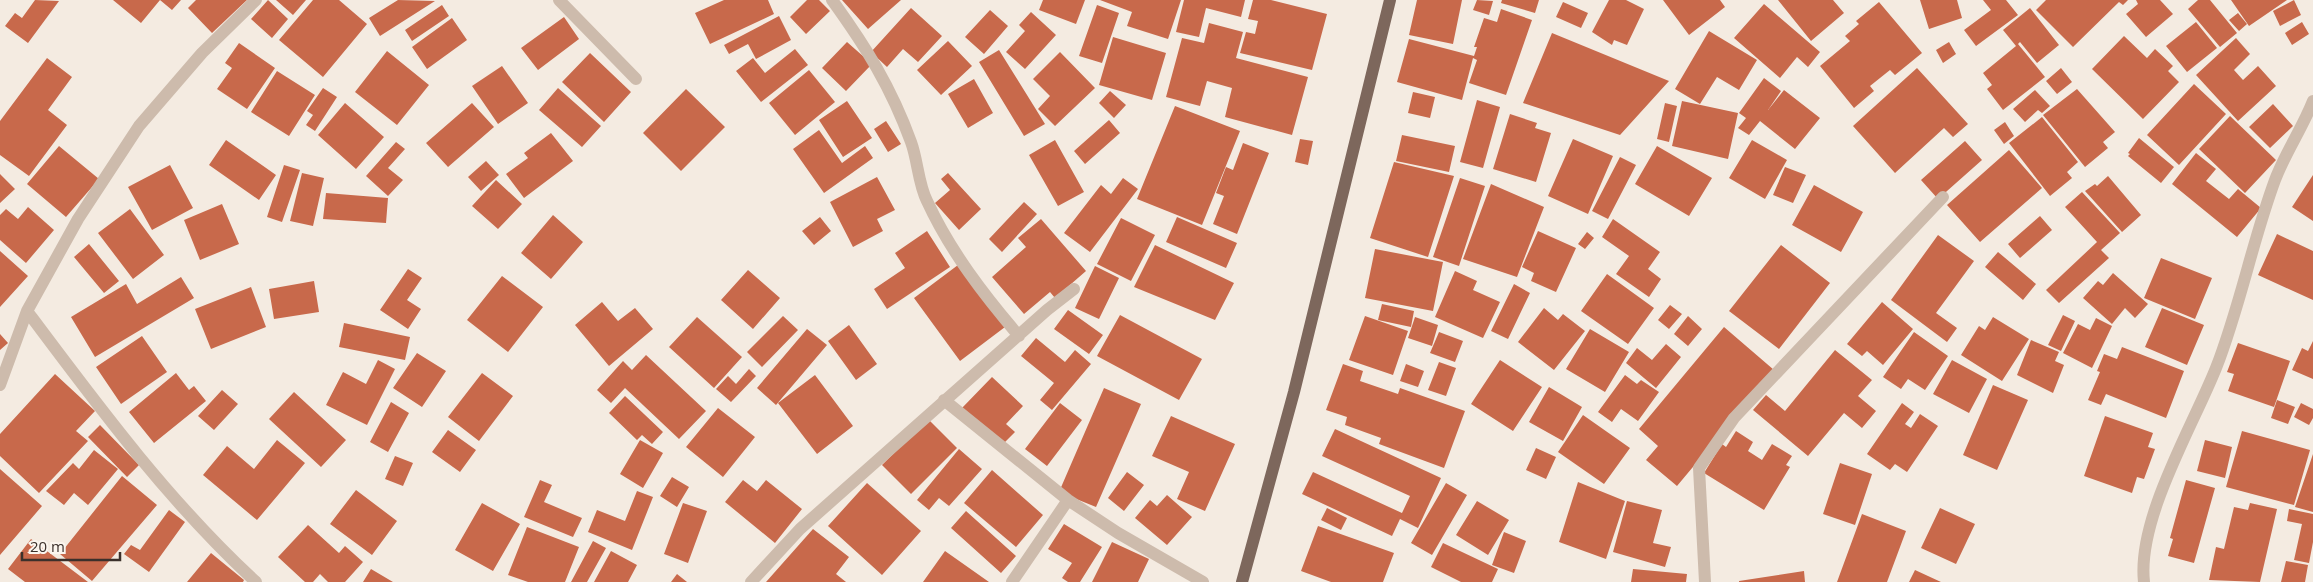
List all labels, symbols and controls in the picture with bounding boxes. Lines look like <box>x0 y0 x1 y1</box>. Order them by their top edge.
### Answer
scale bar <box>22 530 120 562</box>
text: 20 m <box>30 536 65 556</box>

